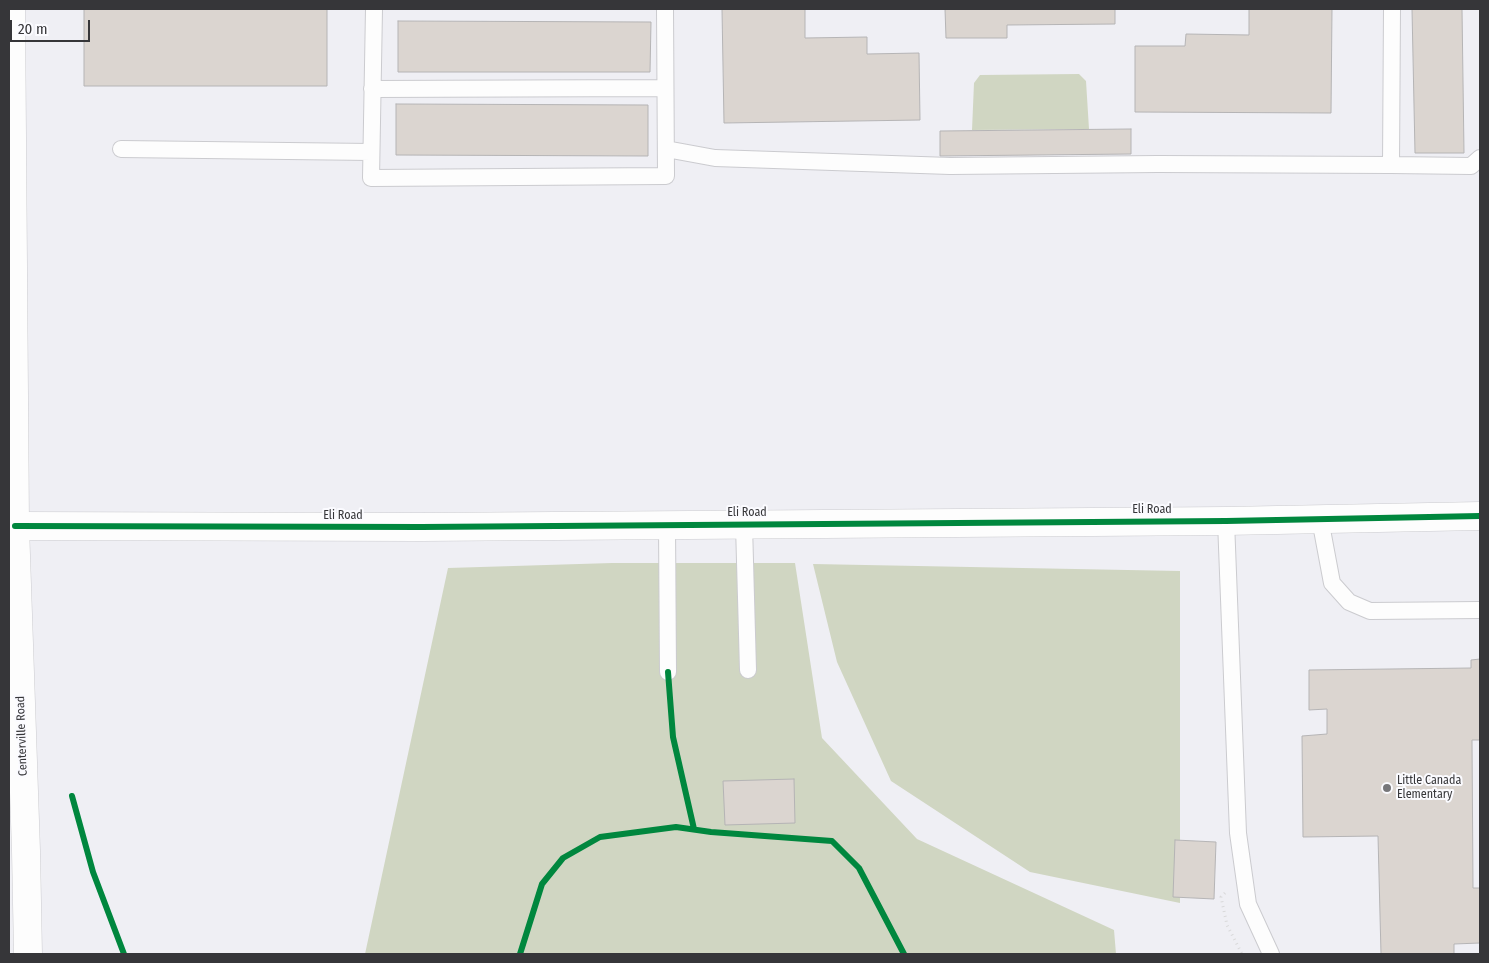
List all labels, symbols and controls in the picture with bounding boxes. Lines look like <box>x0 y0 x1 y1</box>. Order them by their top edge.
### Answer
scale bar <box>12 10 92 42</box>
text: 20 m <box>18 20 48 38</box>
street label: Eli Road <box>1132 503 1172 517</box>
street label: Eli Road <box>727 506 767 520</box>
street label: Eli Road <box>323 509 363 523</box>
street label: Centerville Road <box>13 696 31 776</box>
place label: Little Canada Elementary <box>1397 774 1461 802</box>
marker: Little Canada Elementary <box>1381 782 1393 794</box>

